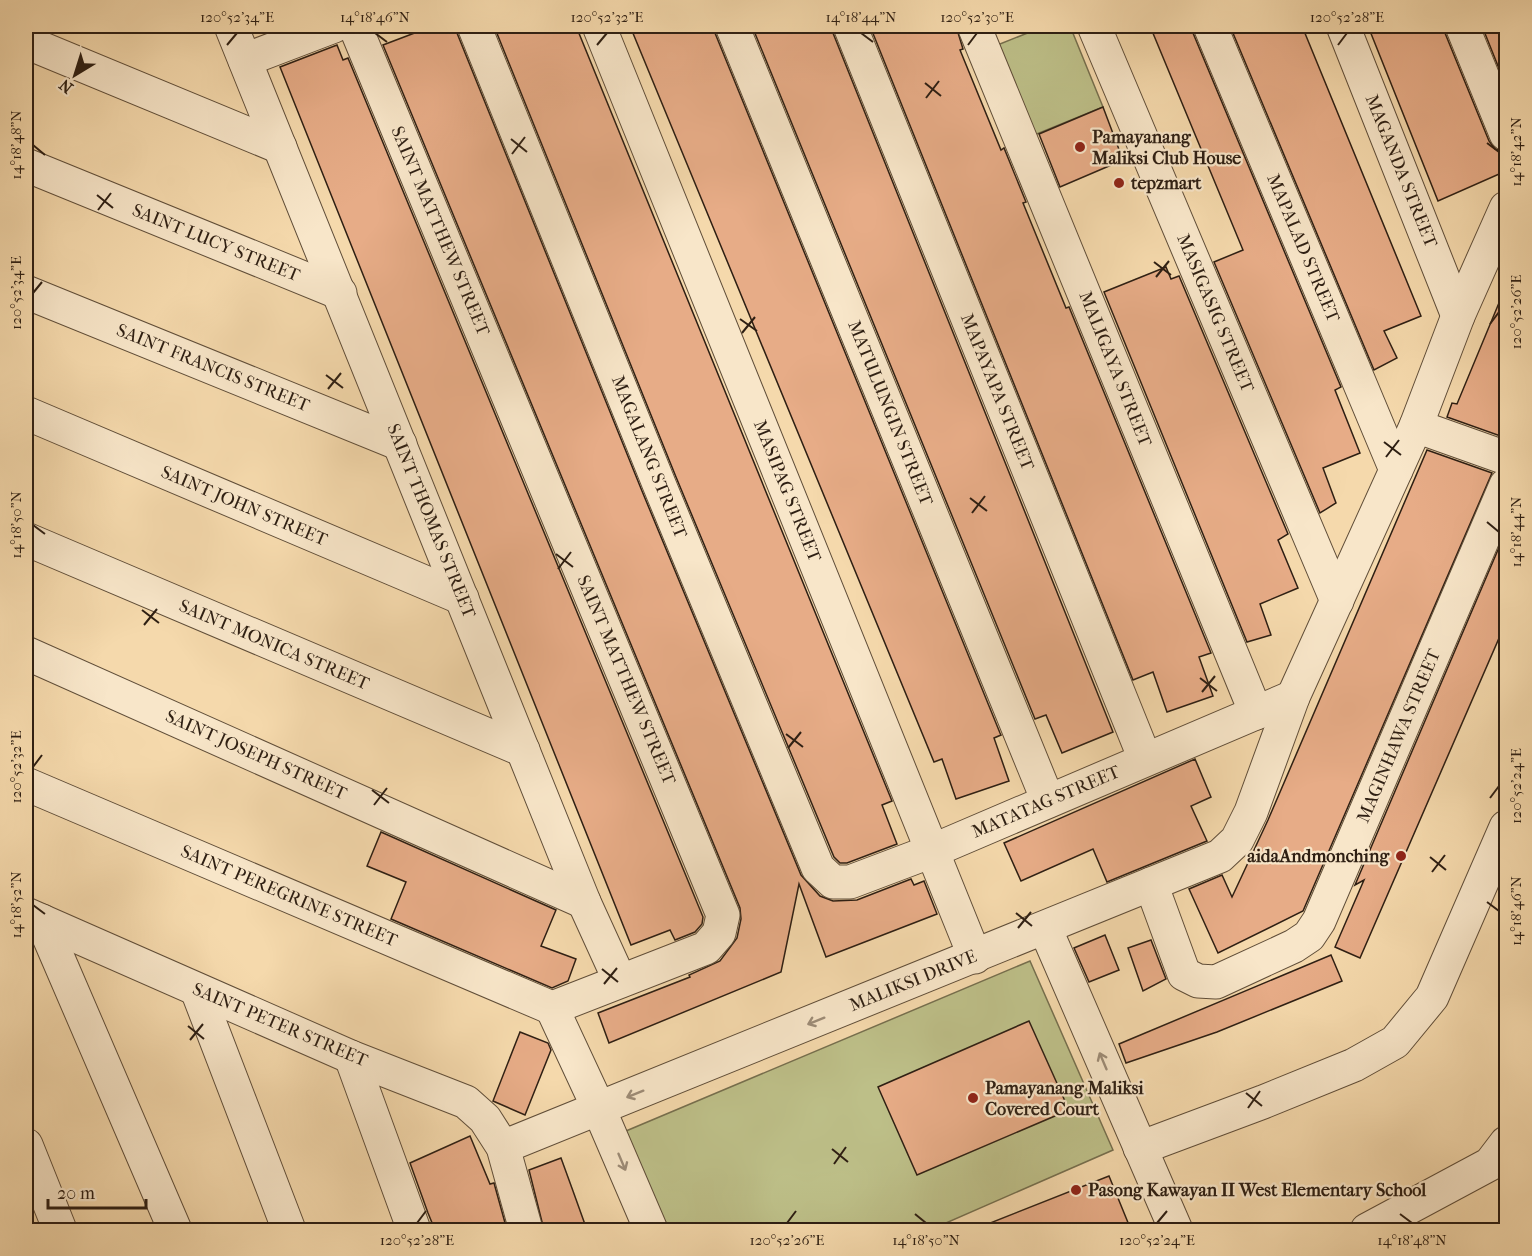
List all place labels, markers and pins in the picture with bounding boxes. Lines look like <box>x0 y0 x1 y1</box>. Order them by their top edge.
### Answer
place label: Pamayanang Maliksi Club House <box>1091 127 1241 169</box>
marker: Pamayanang Maliksi Club House <box>1073 140 1087 154</box>
place label: tepzmart <box>1130 173 1202 194</box>
marker: tepzmart <box>1112 176 1126 190</box>
place label: aidaAndmonching <box>1247 846 1390 867</box>
marker: aidaAndmonching <box>1394 849 1408 863</box>
place label: Pamayanang Maliksi Covered Court <box>985 1078 1144 1120</box>
marker: Pamayanang Maliksi Covered Court <box>966 1091 980 1105</box>
place label: Pasong Kawayan II West Elementary School <box>1088 1180 1427 1201</box>
marker: Pasong Kawayan II West Elementary School <box>1069 1183 1083 1197</box>

